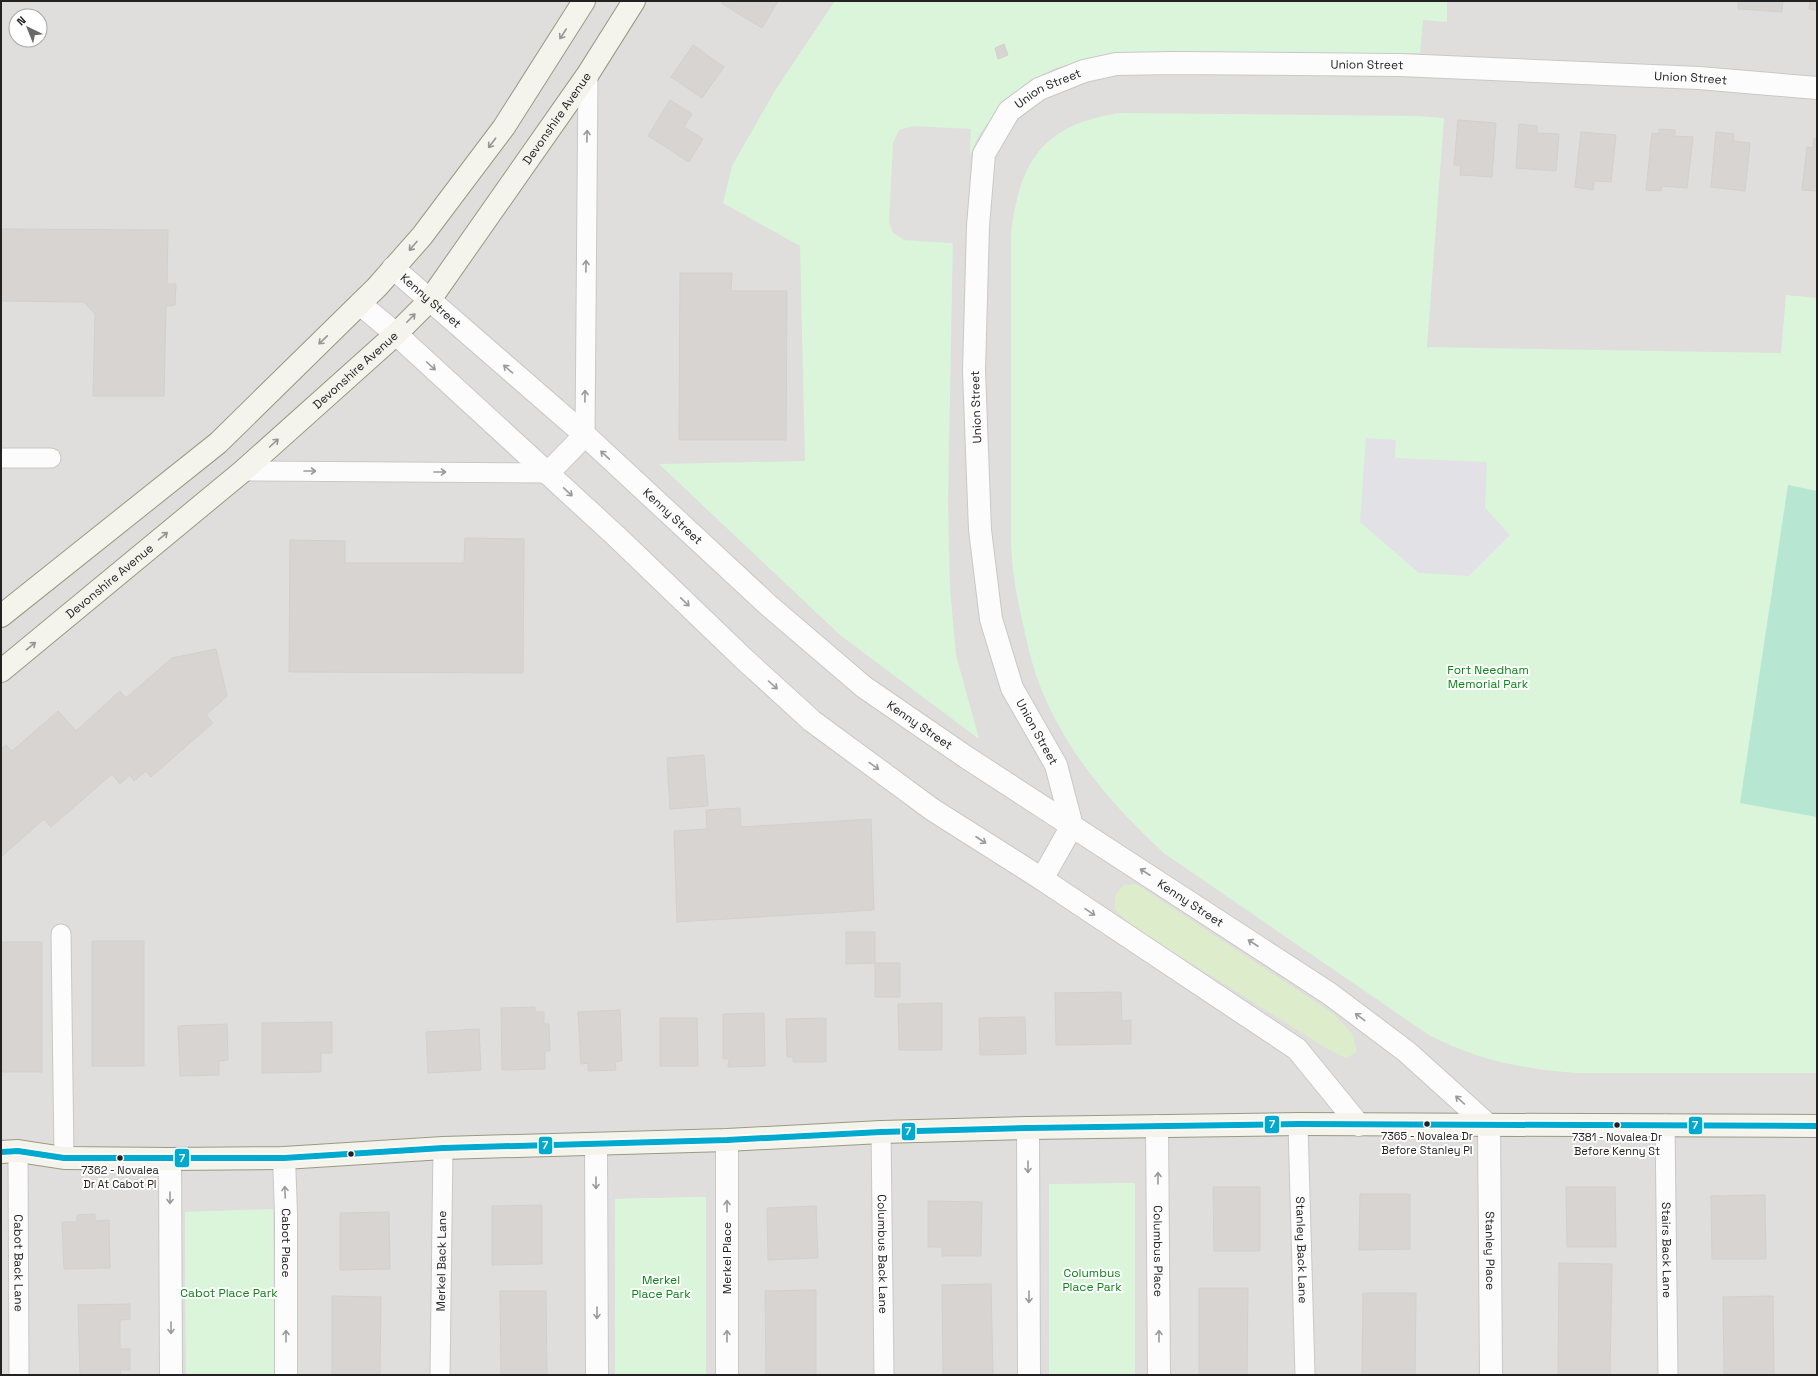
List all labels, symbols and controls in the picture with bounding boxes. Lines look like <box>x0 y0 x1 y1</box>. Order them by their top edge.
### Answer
north arrow <box>8 8 48 48</box>
text: N <box>14 13 29 28</box>
one-way arrow <box>559 28 567 39</box>
street label: Union Street <box>1330 56 1404 73</box>
street label: Union Street <box>1011 65 1083 112</box>
street label: Union Street <box>1654 68 1728 88</box>
street label: Devonshire Avenue <box>519 69 595 168</box>
one-way arrow <box>583 130 591 143</box>
one-way arrow <box>487 137 496 148</box>
one-way arrow <box>408 241 418 251</box>
one-way arrow <box>582 260 590 273</box>
street label: Kenny Street <box>397 270 465 332</box>
one-way arrow <box>406 313 416 323</box>
street label: Devonshire Avenue <box>309 328 402 413</box>
one-way arrow <box>318 335 328 345</box>
one-way arrow <box>426 362 436 371</box>
one-way arrow <box>502 364 513 373</box>
street label: Union Street <box>967 370 985 444</box>
one-way arrow <box>581 390 589 403</box>
one-way arrow <box>268 439 279 448</box>
one-way arrow <box>600 450 610 459</box>
one-way arrow <box>303 467 316 475</box>
one-way arrow <box>433 468 446 476</box>
street label: Kenny Street <box>639 485 706 548</box>
one-way arrow <box>563 487 573 497</box>
one-way arrow <box>158 532 169 541</box>
street label: Devonshire Avenue <box>62 540 157 622</box>
one-way arrow <box>680 597 690 607</box>
one-way arrow <box>26 642 37 651</box>
park label: Fort Needham Memorial Park <box>1447 662 1529 692</box>
one-way arrow <box>768 680 778 690</box>
street label: Union Street <box>1012 696 1062 768</box>
street label: Kenny Street <box>884 697 956 753</box>
one-way arrow <box>868 762 879 771</box>
one-way arrow <box>975 837 987 845</box>
one-way arrow <box>1139 868 1150 876</box>
street label: Kenny Street <box>1154 876 1227 931</box>
one-way arrow <box>1084 908 1095 916</box>
one-way arrow <box>1248 939 1259 947</box>
one-way arrow <box>1355 1012 1366 1021</box>
one-way arrow <box>1455 1095 1465 1104</box>
line badge: 7 <box>1264 1115 1280 1134</box>
line badge: 7 <box>1688 1116 1703 1135</box>
text: 7 <box>1269 1117 1275 1131</box>
text: 7 <box>1692 1118 1698 1132</box>
marker: 7365 - Novalea Dr Before Stanley Pl <box>1422 1119 1432 1129</box>
marker: 7381 - Novalea Dr Before Kenny St <box>1612 1120 1622 1130</box>
line badge: 7 <box>901 1122 916 1141</box>
text: 7 <box>905 1124 911 1138</box>
place label: 7365 - Novalea Dr Before Stanley Pl <box>1381 1129 1473 1157</box>
place label: 7381 - Novalea Dr Before Kenny St <box>1572 1130 1662 1158</box>
line badge: 7 <box>538 1136 553 1155</box>
text: 7 <box>542 1138 548 1152</box>
line badge: 7 <box>174 1148 190 1168</box>
unlabelled marker <box>346 1149 356 1159</box>
text: 7 <box>179 1151 185 1165</box>
marker: 7362 - Novalea Dr At Cabot Pl <box>115 1153 125 1163</box>
one-way arrow <box>1024 1160 1032 1173</box>
place label: 7362 - Novalea Dr At Cabot Pl <box>81 1163 160 1191</box>
one-way arrow <box>1154 1172 1162 1185</box>
one-way arrow <box>592 1176 600 1189</box>
one-way arrow <box>282 1186 289 1199</box>
one-way arrow <box>166 1191 174 1204</box>
street label: Columbus Back Lane <box>874 1194 891 1314</box>
street label: Stanley Back Lane <box>1292 1196 1311 1304</box>
one-way arrow <box>723 1200 731 1213</box>
street label: Stairs Back Lane <box>1658 1202 1675 1298</box>
street label: Columbus Place <box>1150 1205 1166 1297</box>
street label: Cabot Place <box>278 1208 294 1278</box>
street label: Merkel Back Lane <box>433 1211 450 1311</box>
street label: Stanley Place <box>1482 1211 1498 1290</box>
street label: Cabot Back Lane <box>10 1214 27 1312</box>
street label: Merkel Place <box>719 1222 735 1294</box>
park label: Columbus Place Park <box>1062 1265 1122 1295</box>
park label: Merkel Place Park <box>631 1272 691 1302</box>
park label: Cabot Place Park <box>180 1285 278 1301</box>
one-way arrow <box>1025 1290 1033 1303</box>
one-way arrow <box>593 1306 601 1319</box>
one-way arrow <box>167 1321 175 1334</box>
one-way arrow <box>282 1330 290 1343</box>
one-way arrow <box>723 1330 731 1343</box>
one-way arrow <box>1155 1330 1163 1343</box>

